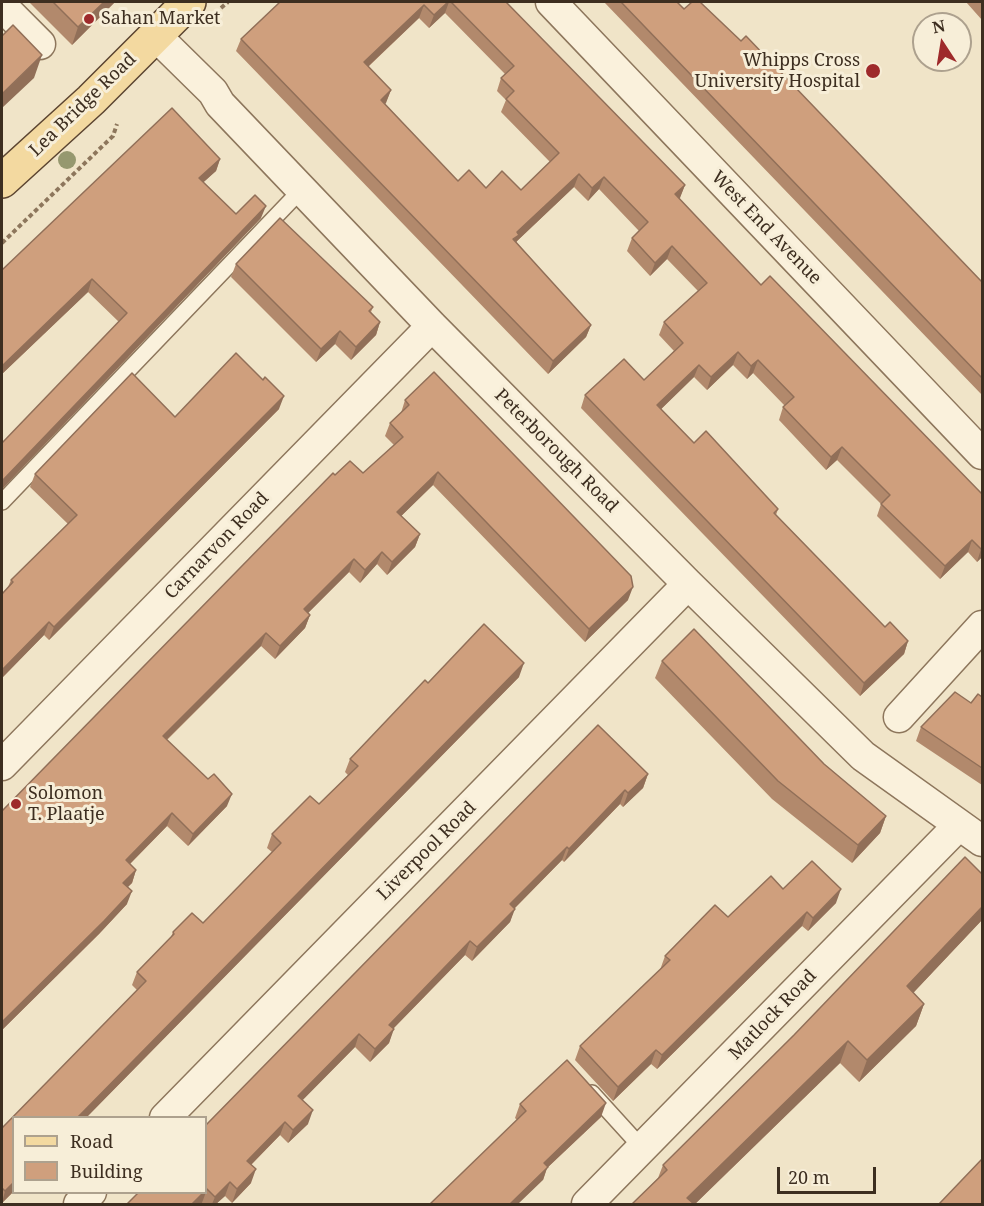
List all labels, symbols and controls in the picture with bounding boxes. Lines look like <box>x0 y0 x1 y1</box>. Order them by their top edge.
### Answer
place label: Sahan Market <box>101 8 220 30</box>
marker: Sahan Market <box>82 12 96 26</box>
north arrow <box>912 12 972 72</box>
text: N <box>930 14 947 38</box>
street label: Lea Bridge Road <box>25 49 141 161</box>
place label: Whipps Cross University Hospital <box>694 50 860 92</box>
marker: Whipps Cross University Hospital <box>864 62 882 80</box>
street label: West End Avenue <box>706 167 826 289</box>
street label: Peterborough Road <box>490 385 622 517</box>
street label: Carnarvon Road <box>160 488 274 604</box>
place label: Solomon T. Plaatje <box>28 783 105 826</box>
marker: Solomon T. Plaatje <box>9 797 23 811</box>
street label: Liverpool Road <box>373 797 481 905</box>
street label: Matlock Road <box>725 966 821 1064</box>
legend <box>12 1116 207 1194</box>
text: Road <box>70 1129 113 1153</box>
scale bar <box>780 1155 879 1193</box>
text: Building <box>70 1159 143 1183</box>
text: 20 m <box>788 1165 830 1189</box>

